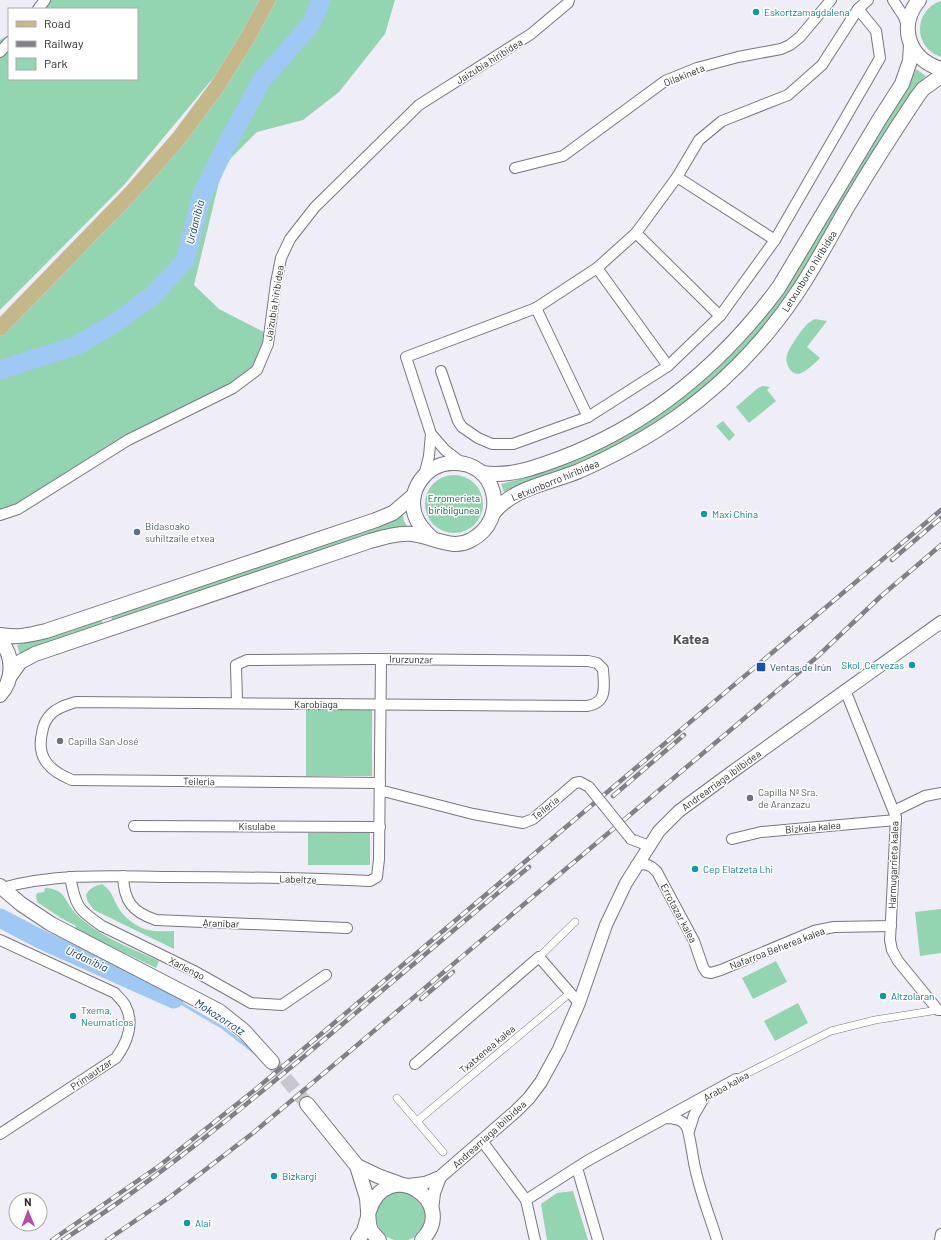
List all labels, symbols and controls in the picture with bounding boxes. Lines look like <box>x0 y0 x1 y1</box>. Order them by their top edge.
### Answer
place label: Eskortzamagdalena <box>764 6 850 18</box>
marker: Eskortzamagdalena <box>751 7 761 17</box>
legend <box>8 8 138 80</box>
text: Road <box>44 16 71 30</box>
text: Railway <box>44 36 84 50</box>
street label: Jaizubia hiribidea <box>453 36 525 86</box>
text: Park <box>44 56 68 70</box>
street label: Oilakineta <box>662 61 706 89</box>
water label: Urdanibia <box>183 198 206 245</box>
street label: Letxunborro hiribidea <box>779 228 839 314</box>
street label: Jaizubia hiribidea <box>262 264 286 342</box>
street label: Letxunborro hiribidea <box>509 457 601 503</box>
park label: Erromerieta biribilgunea <box>428 492 480 516</box>
place label: Maxi China <box>712 508 758 520</box>
marker: Maxi China <box>699 509 709 519</box>
place label: Bidasoako suhiltzaile etxea <box>145 520 215 544</box>
marker: Bidasoako suhiltzaile etxea <box>132 527 142 537</box>
district label: Katea <box>673 630 709 647</box>
street label: Irurzunzar <box>389 653 433 665</box>
place label: Skol, Cervezas <box>841 659 904 671</box>
marker: Skol, Cervezas <box>907 660 917 670</box>
marker: Ventas de Irún <box>755 661 767 673</box>
place label: Ventas de Irún <box>770 661 831 673</box>
street label: Karobiaga <box>294 698 338 710</box>
place label: Capilla San José <box>68 735 139 747</box>
marker: Capilla San José <box>55 736 65 746</box>
street label: Andrearriaga ibilbidea <box>679 747 763 813</box>
street label: Teileria <box>183 775 215 787</box>
place label: Capilla Nª Sra. de Aranzazu <box>758 786 818 810</box>
street label: Teileria <box>529 793 561 823</box>
marker: Capilla Nª Sra. de Aranzazu <box>745 793 755 803</box>
street label: Bizkaia kalea <box>785 819 841 835</box>
street label: Kisulabe <box>239 820 275 832</box>
street label: Harmugarrieta kalea <box>885 821 901 909</box>
place label: Cep Elatzeta Lhi <box>703 863 773 875</box>
marker: Cep Elatzeta Lhi <box>690 864 700 874</box>
street label: Labeltze <box>279 872 317 886</box>
street label: Errotazar kalea <box>658 881 700 945</box>
street label: Aranibar <box>202 916 240 930</box>
street label: Nafarroa Beherea kalea <box>728 924 826 972</box>
water label: Urdanibia <box>64 943 111 974</box>
street label: Xarlengo <box>167 954 207 982</box>
place label: Altzolaran <box>891 990 934 1002</box>
marker: Altzolaran <box>878 991 888 1001</box>
water label: Mokozorrotz <box>193 996 248 1038</box>
place label: Txema, Neumaticos <box>81 1004 134 1028</box>
marker: Txema, Neumaticos <box>68 1011 78 1021</box>
street label: Txatxenea kalea <box>457 1022 517 1076</box>
street label: Primautzar <box>68 1055 114 1092</box>
street label: Araba kalea <box>701 1069 751 1103</box>
street label: Andrearriaga ibilbidea <box>450 1098 528 1170</box>
place label: Bizkargi <box>282 1170 317 1182</box>
marker: Bizkargi <box>269 1171 279 1181</box>
north arrow <box>8 1192 48 1232</box>
text: N <box>24 1195 32 1208</box>
place label: Alai <box>195 1217 211 1229</box>
marker: Alai <box>182 1218 192 1228</box>

